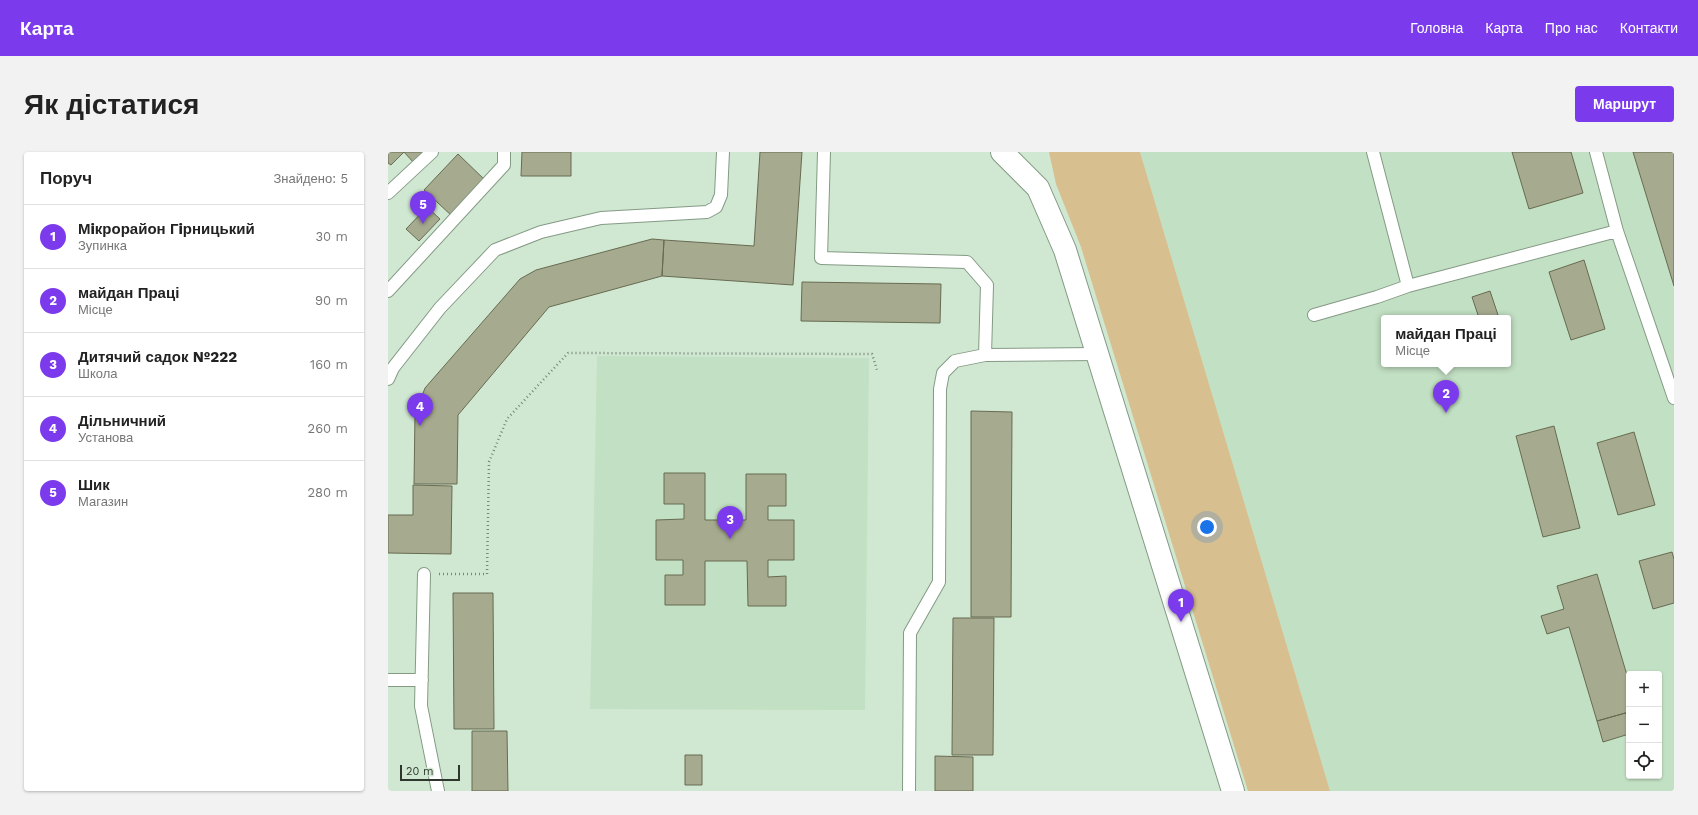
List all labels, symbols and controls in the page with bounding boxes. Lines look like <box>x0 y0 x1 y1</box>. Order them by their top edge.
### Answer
text: Карта <box>20 17 74 40</box>
text: Головна <box>1410 20 1463 36</box>
text: Карта <box>1485 20 1523 36</box>
text: Про нас <box>1545 20 1598 36</box>
text: Контакти <box>1620 20 1678 36</box>
button: Маршрут <box>1575 86 1674 122</box>
text: Як дістатися <box>24 88 199 121</box>
text: Поруч <box>40 168 92 188</box>
text: Знайдено: 5 <box>273 171 348 186</box>
pin: 5 <box>410 191 436 224</box>
text: Мiкрорайон Гiрницький <box>78 220 255 238</box>
text: 1 <box>50 229 56 244</box>
text: 30 m <box>316 229 348 244</box>
text: Зупинка <box>78 238 127 253</box>
text: майдан Праці <box>78 284 179 302</box>
text: 2 <box>49 293 57 308</box>
text: 90 m <box>315 293 348 308</box>
text: Місце <box>78 302 113 317</box>
popup <box>1381 315 1511 367</box>
text: майдан Праці <box>1395 325 1497 343</box>
text: Місце <box>1395 343 1430 358</box>
text: Дитячий садок №222 <box>78 348 237 366</box>
text: 3 <box>49 357 57 372</box>
text: 160 m <box>310 357 348 372</box>
text: Школа <box>78 366 118 381</box>
pin: 2 <box>1433 380 1459 413</box>
pin: 4 <box>407 393 433 426</box>
text: Дільничний <box>78 412 166 430</box>
text: 4 <box>49 421 57 436</box>
text: 260 m <box>308 421 348 436</box>
text: Установа <box>78 430 133 445</box>
text: Шик <box>78 476 110 494</box>
text: 5 <box>49 485 57 500</box>
text: 280 m <box>308 485 348 500</box>
text: Магазин <box>78 494 128 509</box>
pin: 3 <box>717 506 743 539</box>
your location <box>1197 517 1217 537</box>
pin: 1 <box>1168 589 1194 622</box>
map controls <box>1626 671 1662 779</box>
button: + <box>1626 671 1662 707</box>
button: − <box>1626 707 1662 743</box>
button: locate <box>1626 743 1662 779</box>
scale bar <box>400 763 460 782</box>
text: 20 m <box>406 765 434 778</box>

